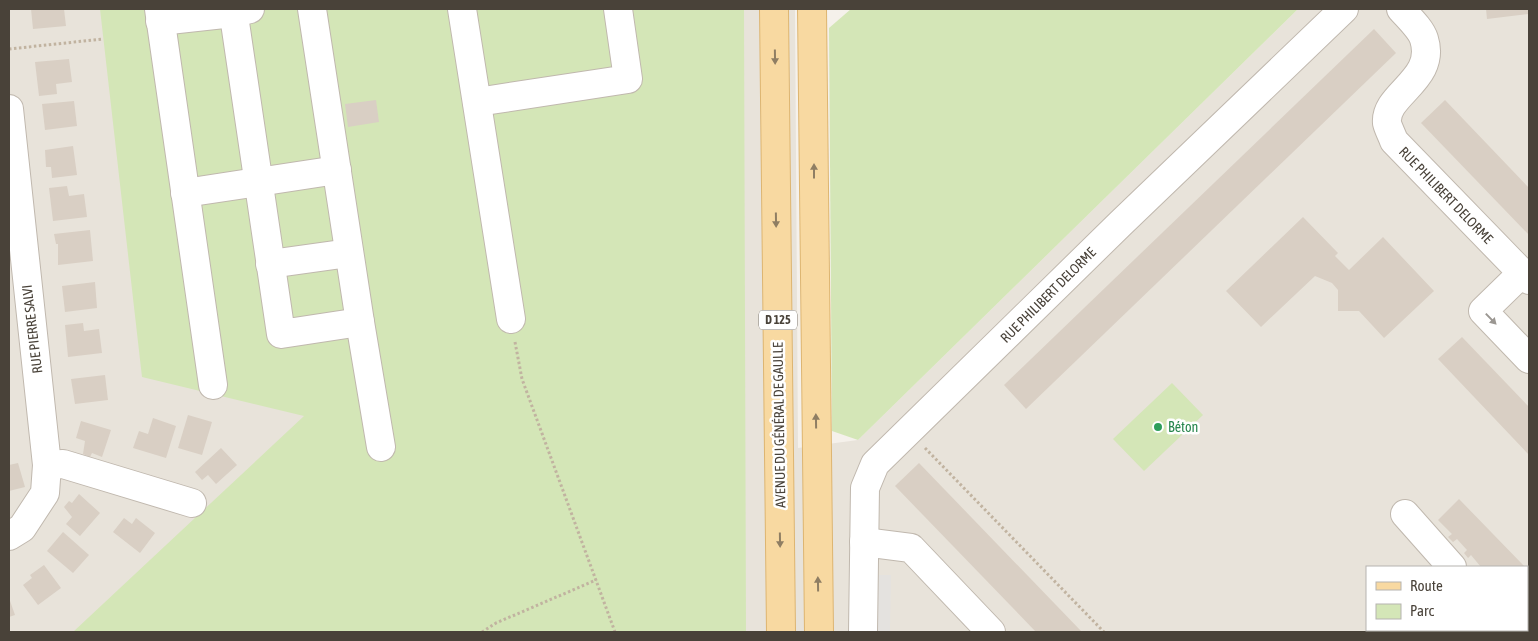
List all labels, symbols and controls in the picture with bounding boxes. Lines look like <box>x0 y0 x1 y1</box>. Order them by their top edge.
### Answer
one-way arrow <box>771 50 779 66</box>
street label: RUE PHILIBERT DELORME <box>1396 143 1496 247</box>
one-way arrow <box>810 163 818 179</box>
one-way arrow <box>773 212 781 228</box>
street label: RUE PHILIBERT DELORME <box>997 244 1099 346</box>
street label: RUE PIERRE SALVI <box>19 284 45 374</box>
road number: D 125 <box>759 310 797 330</box>
one-way arrow <box>1485 313 1497 325</box>
street label: AVENUE DU GÉNÉRAL DE GAULLE <box>770 342 788 508</box>
one-way arrow <box>812 413 820 429</box>
place label: Béton <box>1168 419 1198 435</box>
marker: Béton <box>1152 421 1164 433</box>
one-way arrow <box>776 532 784 548</box>
legend <box>1366 566 1528 631</box>
one-way arrow <box>814 575 822 591</box>
text: Route <box>1410 577 1443 594</box>
text: Parc <box>1410 602 1434 619</box>

